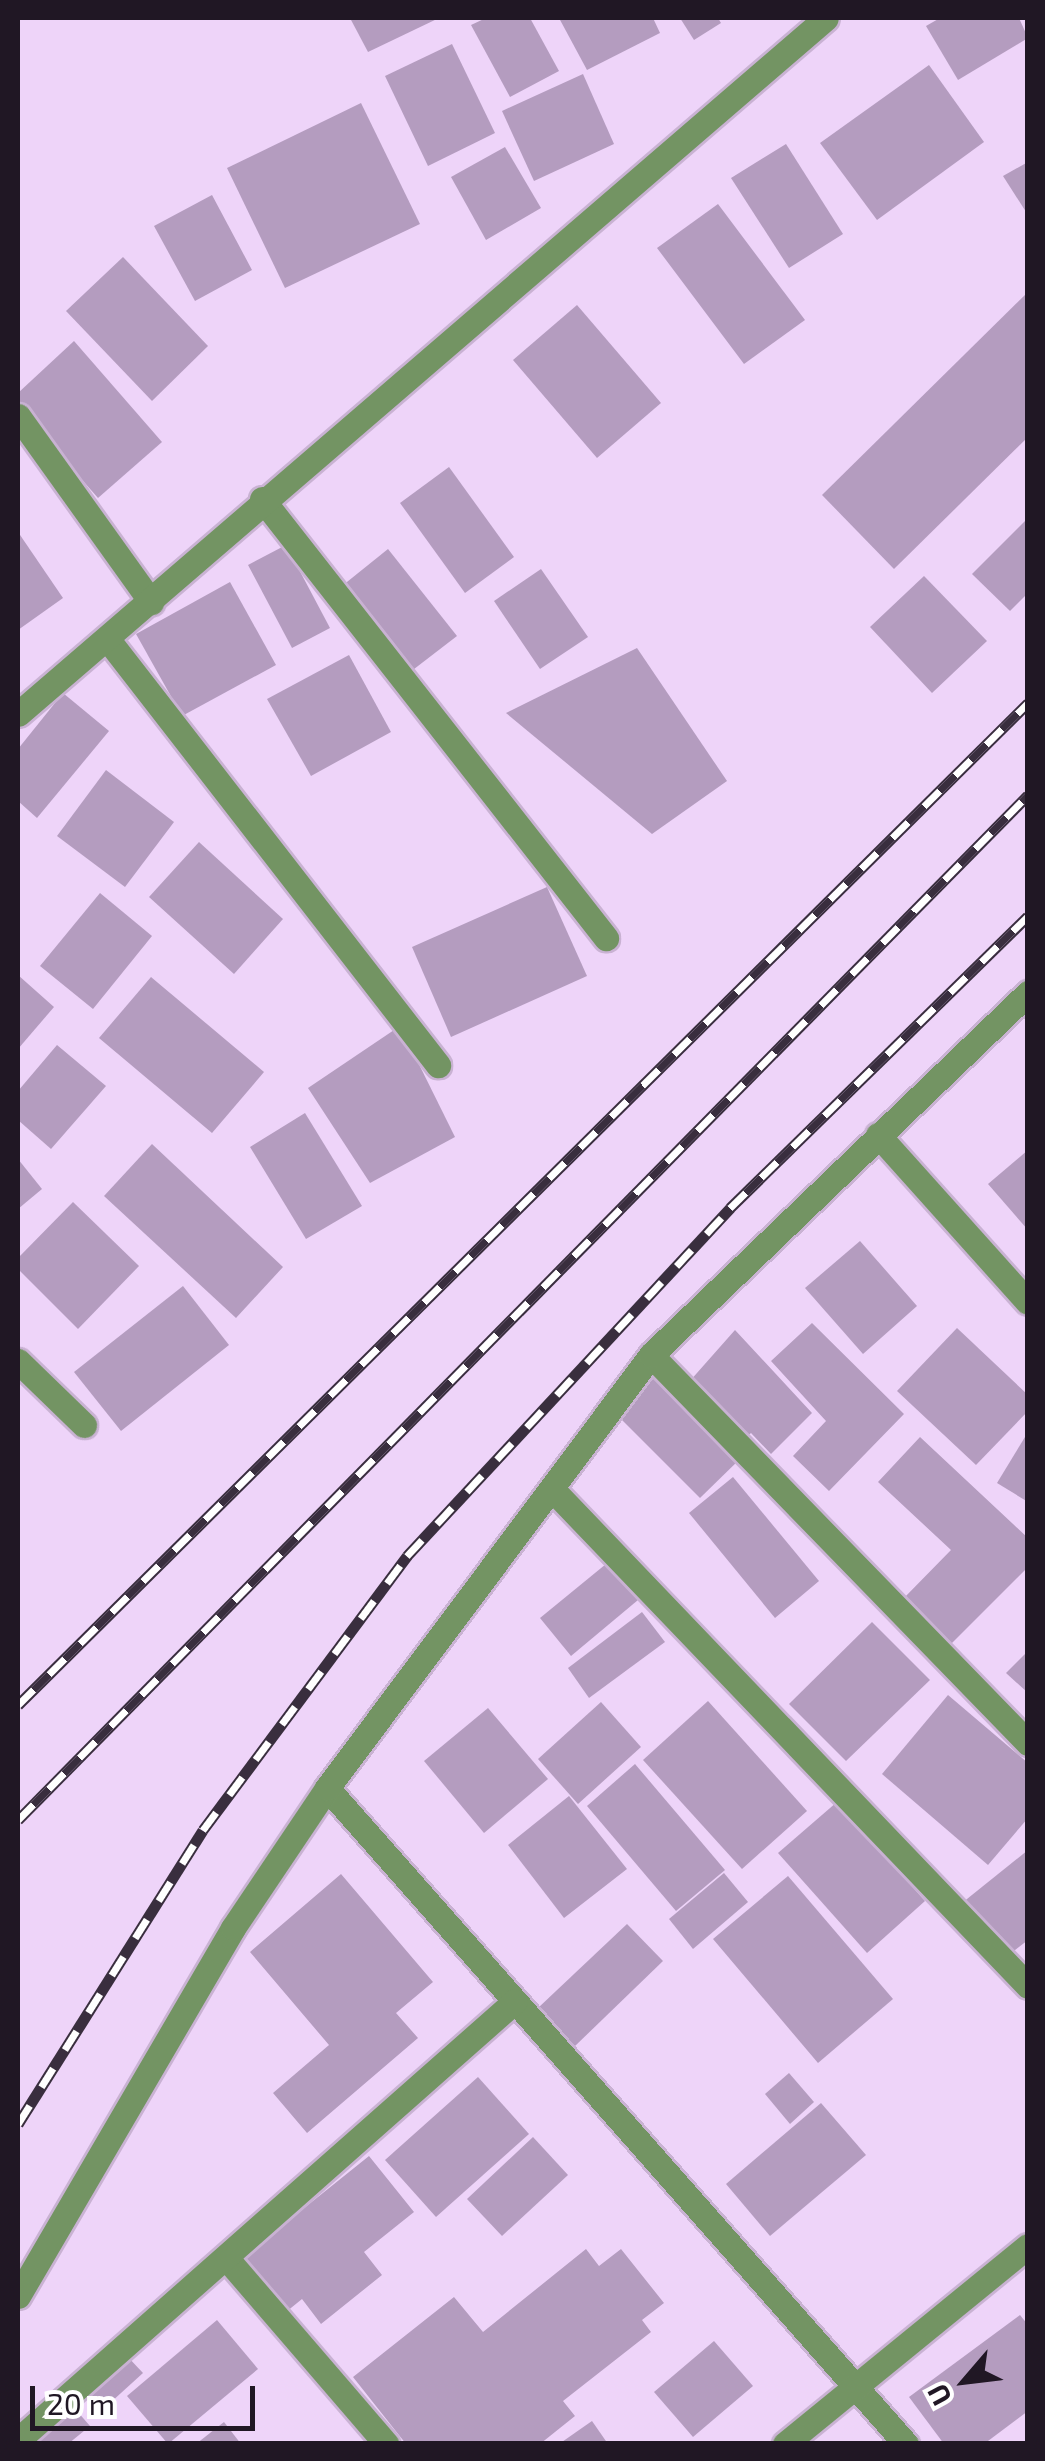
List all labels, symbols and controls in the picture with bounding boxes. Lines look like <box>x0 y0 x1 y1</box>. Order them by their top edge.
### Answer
north arrow <box>915 2331 1015 2431</box>
scale bar <box>35 2366 260 2428</box>
text: U <box>919 2379 958 2412</box>
text: 20 m <box>47 2385 115 2421</box>

